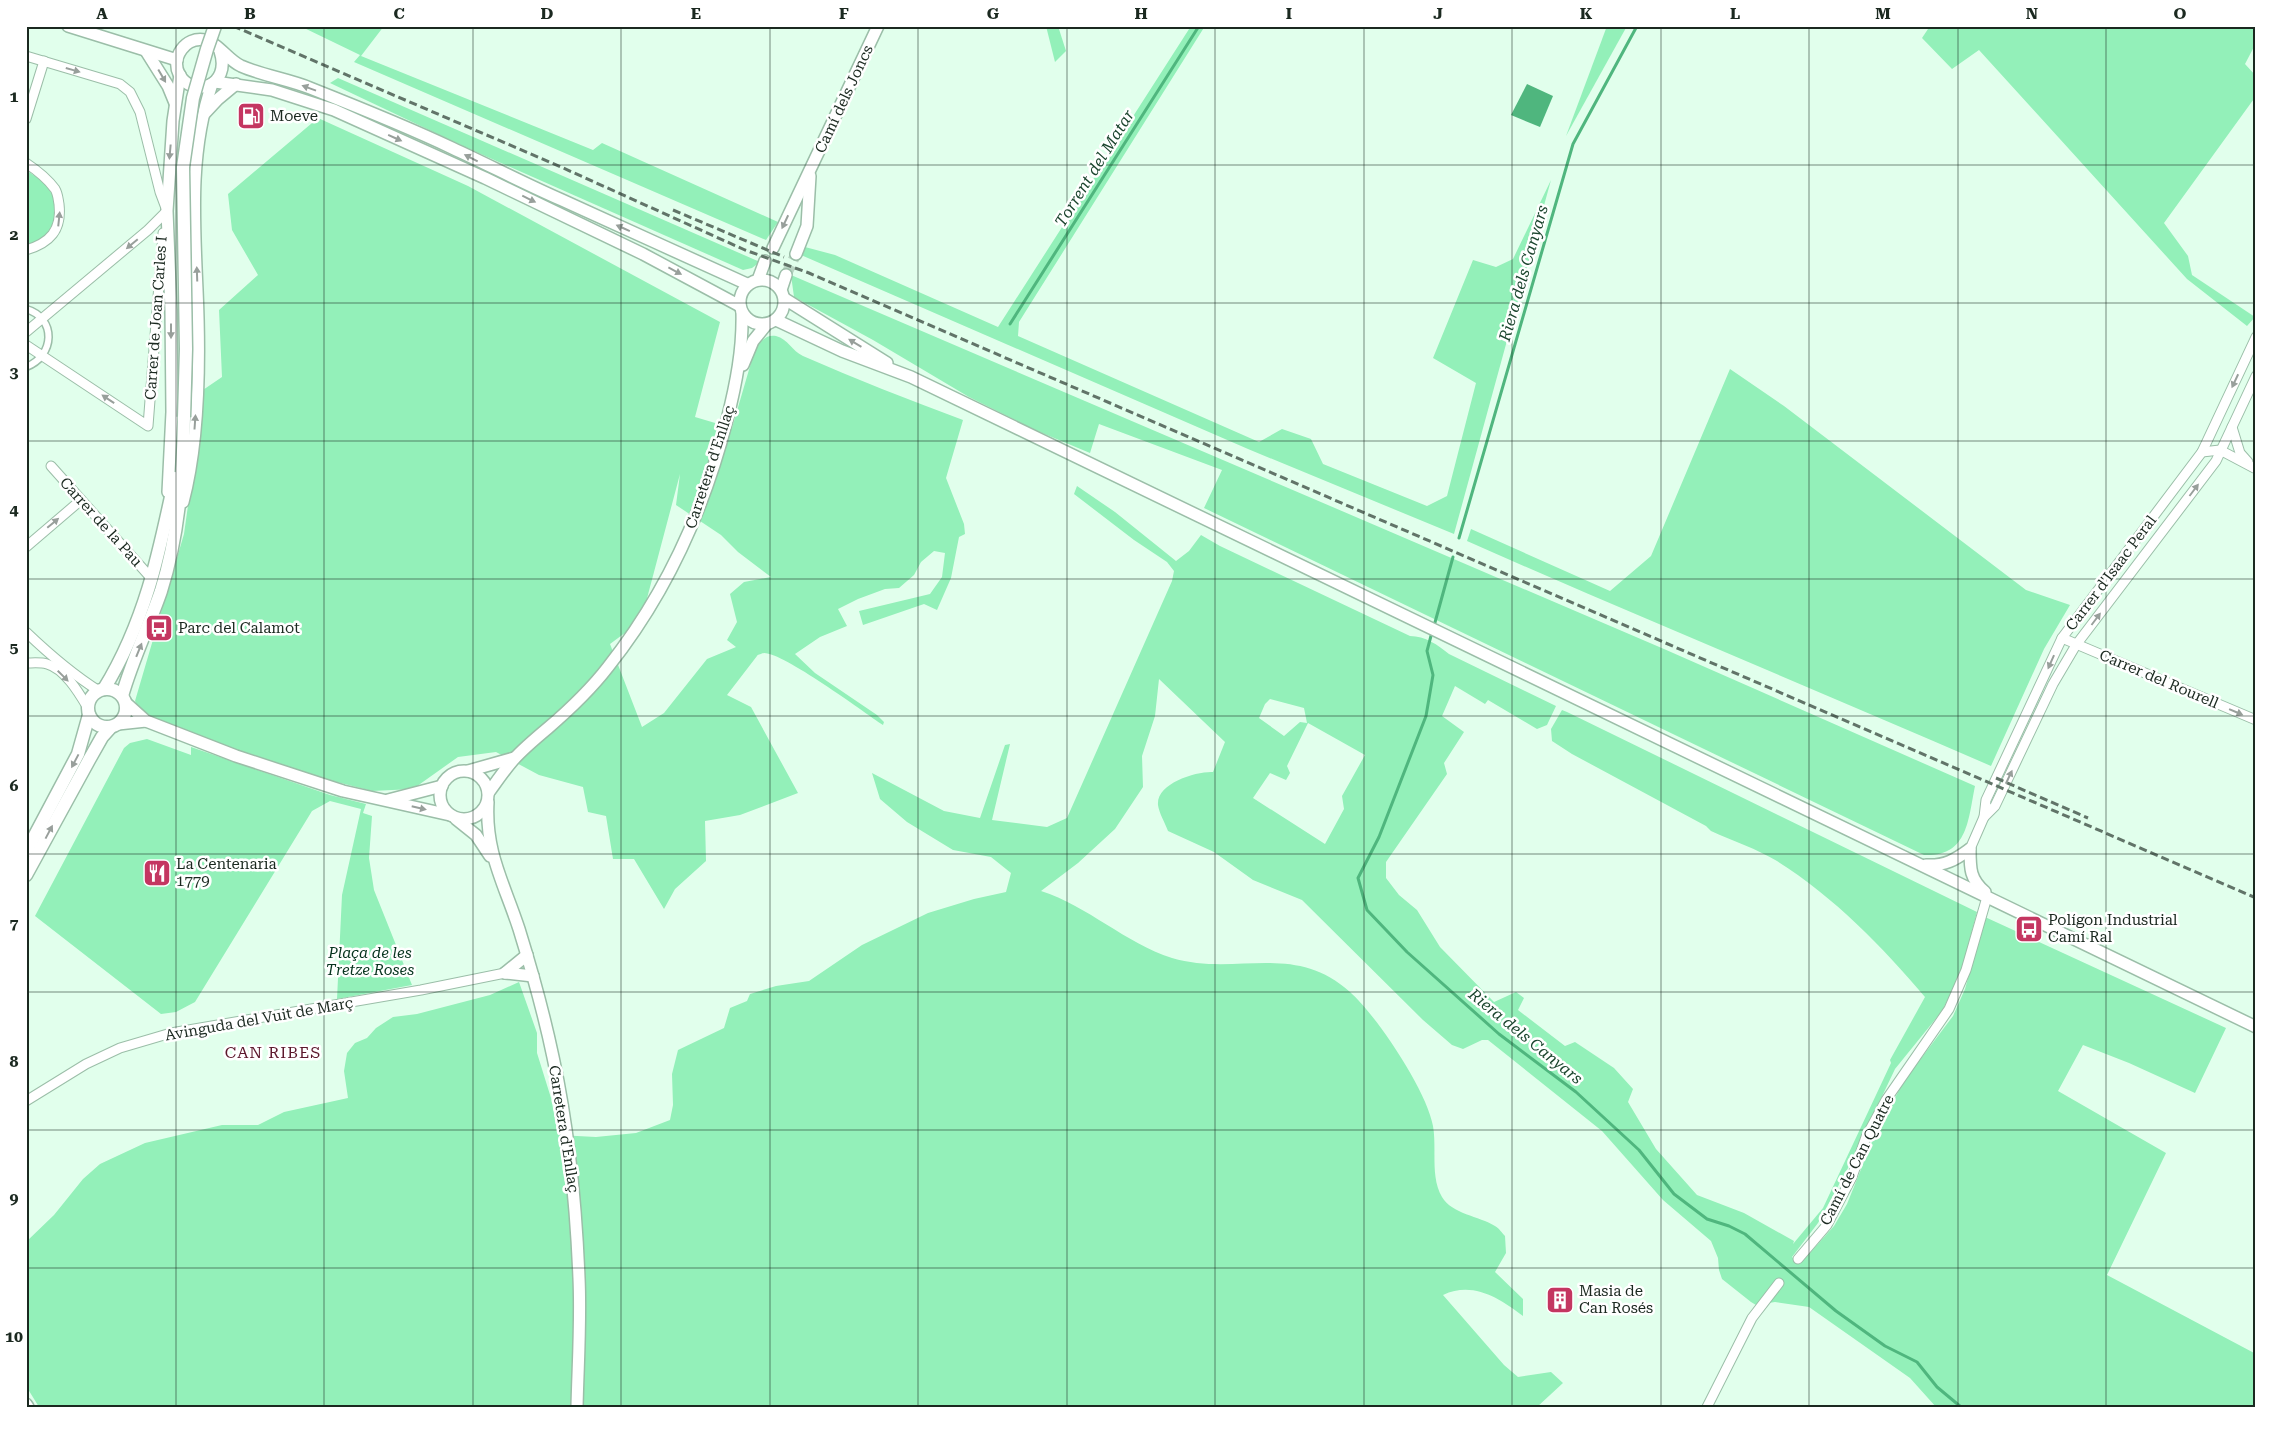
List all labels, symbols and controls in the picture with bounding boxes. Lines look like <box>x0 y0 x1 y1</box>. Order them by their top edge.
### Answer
text: A <box>96 4 108 23</box>
text: B <box>244 4 256 23</box>
text: C <box>393 4 405 23</box>
text: D <box>541 4 554 23</box>
text: E <box>691 4 701 23</box>
text: F <box>839 4 849 23</box>
text: G <box>987 4 1000 23</box>
text: H <box>1134 4 1148 23</box>
text: I <box>1286 4 1292 23</box>
text: J <box>1433 4 1443 23</box>
text: K <box>1580 4 1593 23</box>
text: L <box>1730 4 1740 23</box>
text: M <box>1875 4 1891 23</box>
text: N <box>2026 4 2038 23</box>
text: O <box>2174 4 2187 23</box>
street label: Camí dels Joncs <box>811 42 877 156</box>
one-way arrow <box>66 66 81 74</box>
one-way arrow <box>158 70 167 83</box>
one-way arrow <box>301 84 316 92</box>
text: 1 <box>10 87 19 106</box>
fuel station icon: Moeve <box>236 101 266 131</box>
water label: Torrent del Matar <box>1051 106 1138 230</box>
place label: Moeve <box>270 107 318 125</box>
one-way arrow <box>388 134 402 142</box>
one-way arrow <box>166 144 174 160</box>
one-way arrow <box>464 154 478 162</box>
one-way arrow <box>522 195 536 203</box>
water label: Riera dels Canyars <box>1495 203 1552 344</box>
one-way arrow <box>55 210 63 226</box>
one-way arrow <box>780 215 788 229</box>
one-way arrow <box>616 224 630 232</box>
text: 2 <box>10 225 19 244</box>
street label: Carrer de Joan Carles I <box>141 235 171 401</box>
one-way arrow <box>125 239 138 250</box>
one-way arrow <box>192 266 200 282</box>
one-way arrow <box>667 267 682 275</box>
one-way arrow <box>167 324 175 340</box>
one-way arrow <box>848 338 861 347</box>
text: 3 <box>10 363 19 382</box>
one-way arrow <box>2231 374 2239 388</box>
one-way arrow <box>101 394 114 404</box>
street label: Carretera d'Enllaç <box>682 403 738 531</box>
one-way arrow <box>191 413 199 429</box>
street label: Carrer de la Pau <box>56 474 146 571</box>
one-way arrow <box>2189 483 2199 497</box>
text: 4 <box>10 500 19 519</box>
street label: Carrer d'Isaac Peral <box>2062 512 2160 634</box>
one-way arrow <box>47 518 60 529</box>
bus stop icon: Parc del Calamot <box>144 613 174 643</box>
one-way arrow <box>2090 613 2101 626</box>
place label: Parc del Calamot <box>178 619 300 637</box>
text: 5 <box>10 638 19 657</box>
one-way arrow <box>136 643 144 657</box>
street label: Carrer del Rourell <box>2097 646 2222 712</box>
one-way arrow <box>2046 655 2054 669</box>
one-way arrow <box>57 670 69 682</box>
one-way arrow <box>2229 708 2243 716</box>
one-way arrow <box>71 754 79 768</box>
one-way arrow <box>2005 769 2014 784</box>
text: 6 <box>10 776 19 795</box>
one-way arrow <box>411 804 426 812</box>
one-way arrow <box>45 825 54 838</box>
place label: La Centenaria 1779 <box>176 855 277 890</box>
restaurant icon: La Centenaria 1779 <box>142 858 172 888</box>
place label: Polígon Industrial Camí Ral <box>2048 911 2178 946</box>
text: 7 <box>10 914 19 933</box>
bus stop icon: Polígon Industrial Camí Ral <box>2014 914 2044 944</box>
park label: Plaça de les Tretze Roses <box>326 944 414 979</box>
water label: Riera dels Canyars <box>1464 984 1586 1088</box>
street label: Avinguda del Vuit de Març <box>164 994 354 1044</box>
district label: CAN RIBES <box>225 1043 321 1062</box>
text: 8 <box>10 1052 19 1071</box>
street label: Carretera d'Enllaç <box>545 1064 583 1194</box>
street label: Camí de Can Quatre <box>1816 1092 1898 1228</box>
text: 9 <box>10 1189 19 1208</box>
place label: Masia de Can Rosés <box>1579 1282 1653 1317</box>
building icon: Masia de Can Rosés <box>1545 1285 1575 1315</box>
text: 10 <box>5 1327 23 1346</box>

